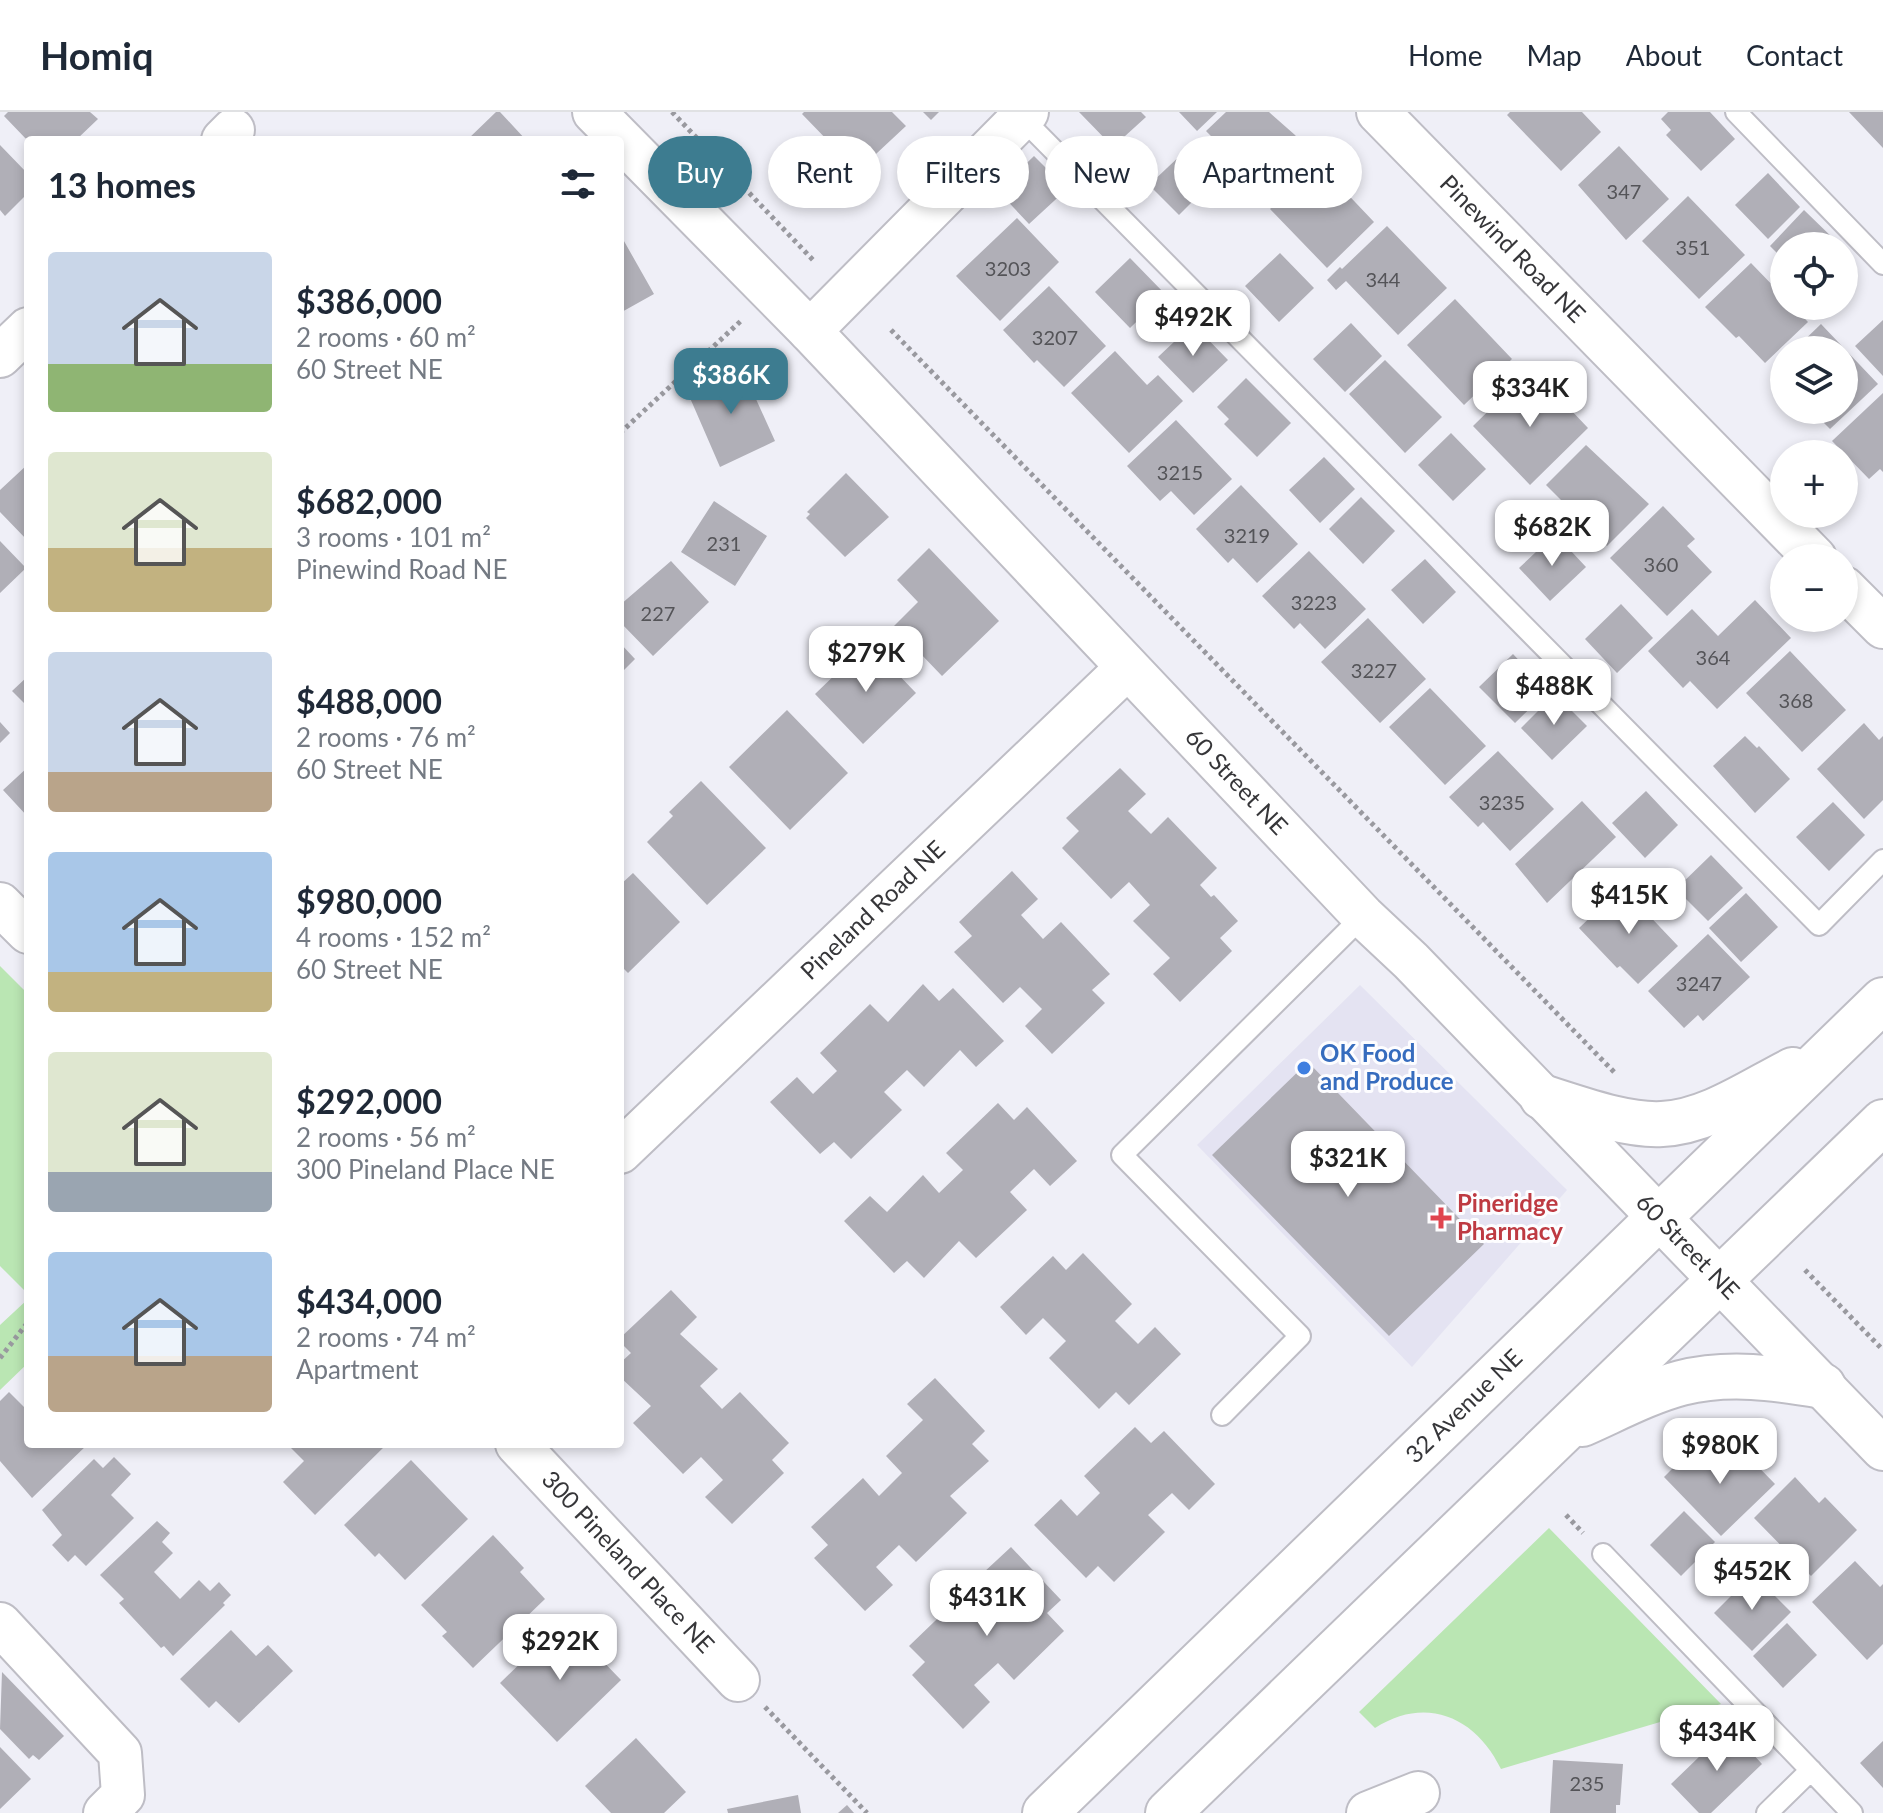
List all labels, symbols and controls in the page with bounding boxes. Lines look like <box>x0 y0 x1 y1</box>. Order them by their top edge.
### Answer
text: Homiq <box>40 32 154 78</box>
text: Home <box>1408 38 1483 72</box>
text: Map <box>1527 38 1582 72</box>
text: About <box>1626 38 1702 72</box>
text: Contact <box>1746 38 1843 72</box>
chip: Buy <box>648 136 752 208</box>
chip: Rent <box>768 136 881 208</box>
chip: Filters <box>897 136 1029 208</box>
chip: New <box>1045 136 1158 208</box>
chip: Apartment <box>1174 136 1362 208</box>
icon: filters <box>556 162 600 206</box>
text: 13 homes <box>48 164 196 205</box>
street label: Pinewind Road NE <box>1435 168 1592 328</box>
house number: 347 <box>1607 179 1641 203</box>
map controls <box>1770 232 1858 632</box>
button: locate <box>1770 232 1858 320</box>
house number: 351 <box>1676 235 1710 259</box>
house number: 3203 <box>985 256 1031 280</box>
house number: 344 <box>1366 267 1401 291</box>
text: $386,000 <box>296 280 442 321</box>
icon: home <box>112 284 208 380</box>
pin: $492K <box>1137 290 1249 358</box>
text: $492K <box>1154 300 1232 332</box>
text: 2 rooms · 60 m² <box>296 321 476 353</box>
house number: 3207 <box>1032 325 1078 349</box>
button: layers <box>1770 336 1858 424</box>
pin: $386K <box>675 348 787 416</box>
text: 60 Street NE <box>296 353 443 385</box>
text: $386K <box>692 358 770 390</box>
pin: $334K <box>1474 361 1586 429</box>
text: $334K <box>1491 371 1569 403</box>
button: + <box>1770 440 1858 528</box>
house number: 3215 <box>1157 460 1203 484</box>
text: $682,000 <box>296 480 442 521</box>
icon: home <box>112 484 208 580</box>
pin: $682K <box>1496 500 1608 568</box>
text: $682K <box>1513 510 1591 542</box>
text: 3 rooms · 101 m² <box>296 521 491 553</box>
house number: 3219 <box>1224 523 1270 547</box>
house number: 231 <box>707 531 741 555</box>
button: − <box>1770 544 1858 632</box>
house number: 360 <box>1644 552 1678 576</box>
text: Pinewind Road NE <box>296 553 507 585</box>
house number: 3223 <box>1291 590 1337 614</box>
house number: 227 <box>641 601 675 625</box>
pin: $279K <box>810 626 922 694</box>
text: $279K <box>827 636 905 668</box>
house number: 364 <box>1696 645 1731 669</box>
house number: 3227 <box>1351 658 1397 682</box>
pin: $488K <box>1498 659 1610 727</box>
text: $488K <box>1515 669 1593 701</box>
text: $488,000 <box>296 680 442 721</box>
icon: home <box>112 684 208 780</box>
house number: 368 <box>1779 688 1813 712</box>
text: 2 rooms · 76 m² <box>296 721 476 753</box>
street label: 60 Street NE <box>1180 722 1294 840</box>
text: 60 Street NE <box>296 753 443 785</box>
house number: 3235 <box>1479 790 1525 814</box>
street label: Pineland Road NE <box>794 834 950 985</box>
pin: $415K <box>1573 868 1685 936</box>
text: $415K <box>1590 878 1668 910</box>
text: $980,000 <box>296 880 442 921</box>
icon: home <box>112 884 208 980</box>
text: 4 rooms · 152 m² <box>296 921 491 953</box>
text: 60 Street NE <box>296 953 443 985</box>
house number: 3247 <box>1676 971 1722 995</box>
place label: OK Food and Produce <box>1320 1038 1454 1095</box>
marker: OK Food and Produce <box>1295 1059 1313 1077</box>
text: $292,000 <box>296 1080 442 1121</box>
icon: home <box>112 1084 208 1180</box>
text: 2 rooms · 56 m² <box>296 1121 476 1153</box>
pin: $321K <box>1292 1131 1404 1199</box>
text: $321K <box>1309 1141 1387 1173</box>
text: 300 Pineland Place NE <box>296 1153 555 1185</box>
street label: 60 Street NE <box>1631 1187 1746 1305</box>
place label: Pineridge Pharmacy <box>1457 1188 1563 1245</box>
marker: Pineridge Pharmacy <box>1432 1209 1450 1227</box>
text: $434,000 <box>296 1280 442 1321</box>
icon: home <box>112 1284 208 1380</box>
text: 2 rooms · 74 m² <box>296 1321 476 1353</box>
street label: 32 Avenue NE <box>1399 1342 1527 1468</box>
text: Apartment <box>296 1353 419 1385</box>
pin: $980K <box>1664 1418 1776 1486</box>
text: $980K <box>1681 1428 1759 1460</box>
street label: 300 Pineland Place NE <box>537 1464 721 1658</box>
pin: $452K <box>1696 1544 1808 1612</box>
text: $452K <box>1713 1554 1791 1586</box>
pin: $431K <box>931 1570 1043 1638</box>
text: $431K <box>948 1580 1026 1612</box>
pin: $292K <box>504 1614 616 1682</box>
text: $292K <box>521 1624 599 1656</box>
pin: $434K <box>1661 1705 1773 1773</box>
text: $434K <box>1678 1715 1756 1747</box>
house number: 235 <box>1570 1771 1604 1795</box>

